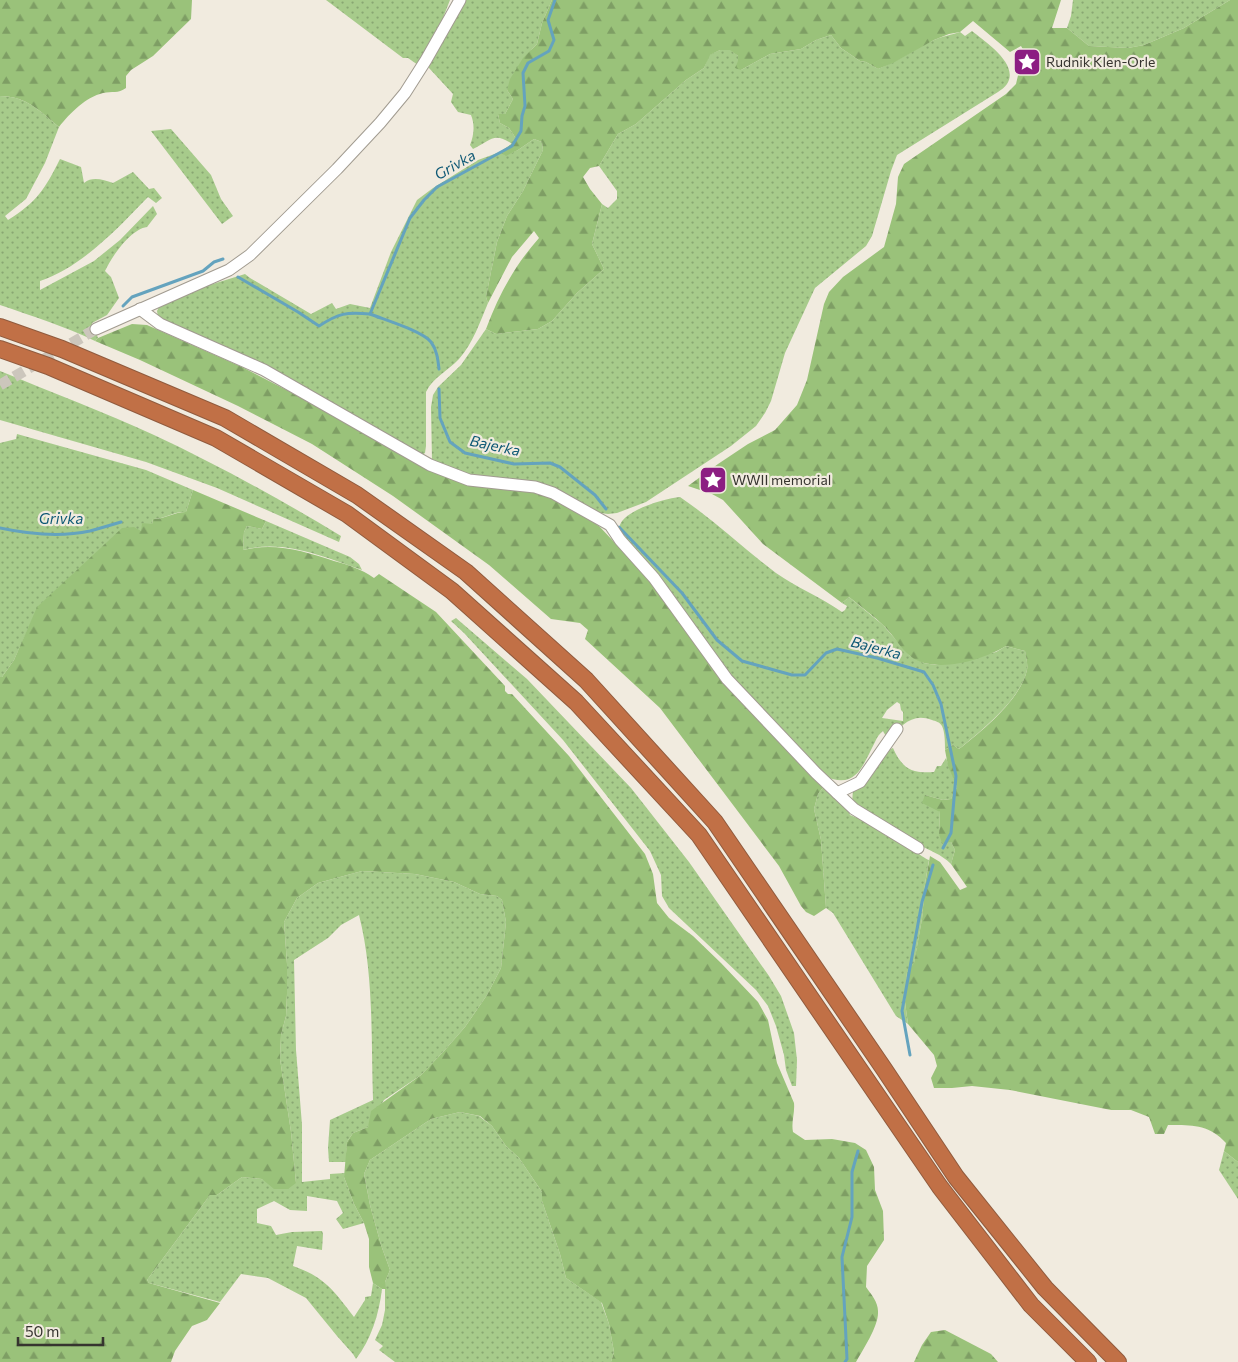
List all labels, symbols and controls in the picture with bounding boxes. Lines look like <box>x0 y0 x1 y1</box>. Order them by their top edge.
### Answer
place icon: Rudnik Klen-Orle <box>1012 47 1042 77</box>
place label: Rudnik Klen-Orle <box>1046 53 1155 70</box>
water label: Grivka <box>431 145 478 183</box>
water label: Bajerka <box>468 431 522 459</box>
place icon: WWII memorial <box>698 465 728 495</box>
place label: WWII memorial <box>732 471 831 488</box>
water label: Grivka <box>39 509 83 527</box>
water label: Bajerka <box>849 632 903 662</box>
scale bar <box>18 1314 102 1346</box>
text: 50 m <box>25 1322 59 1340</box>

